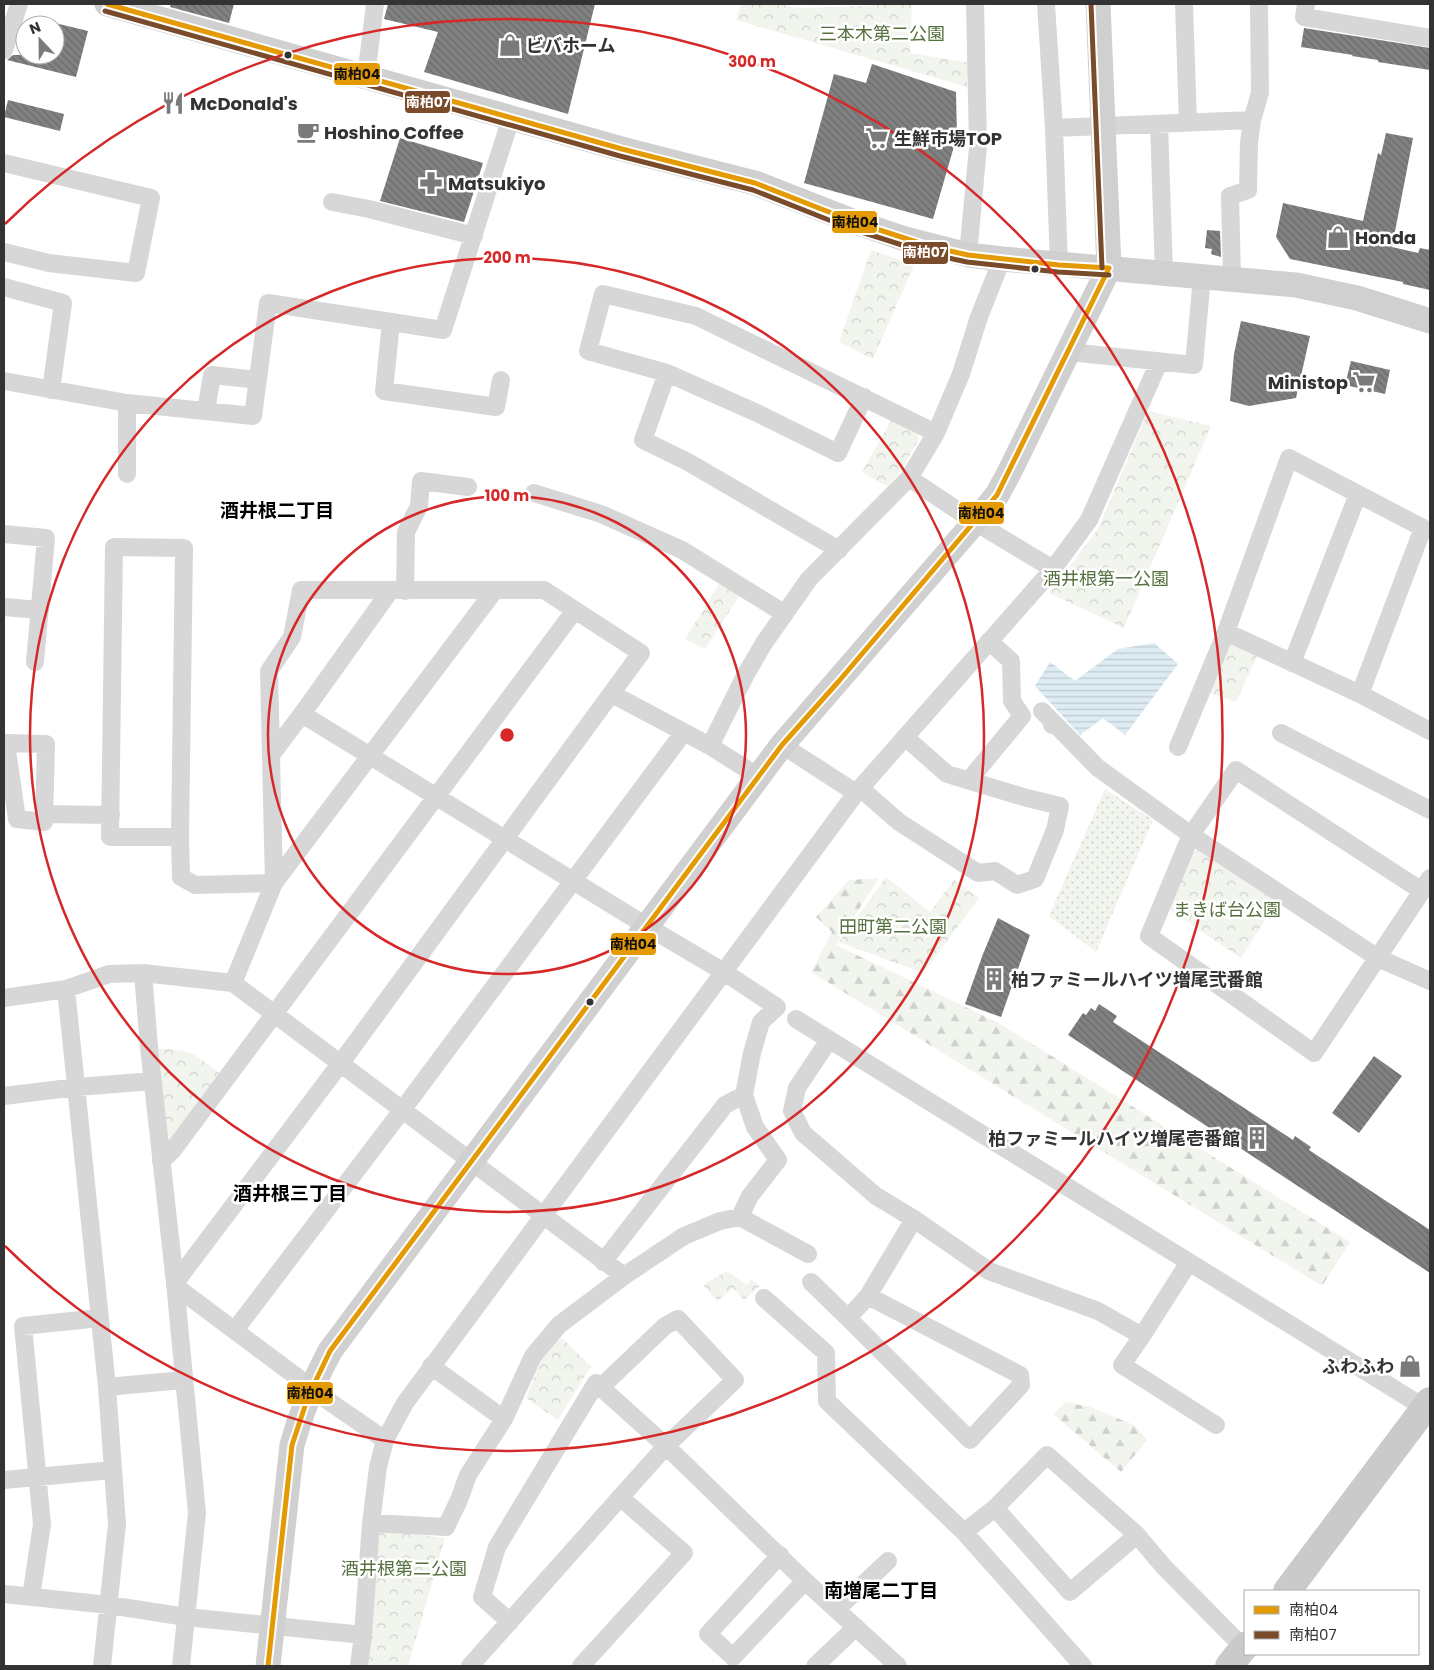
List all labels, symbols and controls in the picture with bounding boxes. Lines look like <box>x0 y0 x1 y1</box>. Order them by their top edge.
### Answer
north arrow <box>15 15 65 65</box>
text: N <box>27 17 44 39</box>
park label: 三本木第二公園 <box>819 21 945 46</box>
shop icon: ビバホーム <box>497 32 523 58</box>
place label: ビバホーム <box>526 33 615 58</box>
unlabelled marker <box>283 50 293 60</box>
text: 300 m <box>728 51 776 72</box>
line badge: 南柏04 <box>333 62 381 86</box>
text: 南柏04 <box>334 64 380 84</box>
restaurant icon: McDonald's <box>160 90 186 116</box>
line badge: 南柏07 <box>404 90 451 114</box>
place label: McDonald's <box>190 91 298 116</box>
text: 南柏07 <box>406 92 451 112</box>
cafe icon: Hoshino Coffee <box>295 119 321 145</box>
place label: Hoshino Coffee <box>324 120 464 145</box>
supermarket icon: 生鮮市場TOP <box>864 125 890 151</box>
place label: 生鮮市場TOP <box>894 126 1002 151</box>
pharmacy icon: Matsukiyo <box>418 170 444 196</box>
place label: Matsukiyo <box>448 171 546 196</box>
line badge: 南柏04 <box>831 210 878 234</box>
text: 南柏04 <box>832 212 878 232</box>
shop icon: Honda <box>1325 224 1351 250</box>
place label: Honda <box>1355 225 1416 250</box>
line badge: 南柏07 <box>902 241 949 265</box>
text: 南柏07 <box>903 242 948 262</box>
text: 200 m <box>483 247 531 268</box>
unlabelled marker <box>1030 264 1040 274</box>
supermarket icon: Ministop <box>1351 369 1377 395</box>
place label: Ministop <box>1268 370 1348 395</box>
text: 100 m <box>485 485 529 506</box>
district label: 酒井根二丁目 <box>220 497 334 524</box>
line badge: 南柏04 <box>958 501 1005 525</box>
text: 南柏04 <box>958 503 1004 523</box>
park label: 酒井根第一公園 <box>1043 566 1169 591</box>
centre of rings <box>498 726 516 744</box>
park label: まきば台公園 <box>1173 897 1281 922</box>
park label: 田町第二公園 <box>839 914 947 939</box>
line badge: 南柏04 <box>610 932 657 956</box>
text: 南柏04 <box>610 934 656 954</box>
building icon: 柏ファミールハイツ増尾弐番館 <box>981 966 1007 992</box>
place label: 柏ファミールハイツ増尾弐番館 <box>1011 967 1263 992</box>
unlabelled marker <box>585 997 595 1007</box>
building icon: 柏ファミールハイツ増尾壱番館 <box>1244 1125 1270 1151</box>
place label: 柏ファミールハイツ増尾壱番館 <box>988 1126 1240 1151</box>
district label: 酒井根三丁目 <box>233 1180 347 1207</box>
shop icon: ふわふわ <box>1397 1353 1423 1379</box>
place label: ふわふわ <box>1322 1354 1394 1379</box>
line badge: 南柏04 <box>286 1381 334 1405</box>
text: 南柏04 <box>287 1383 333 1403</box>
park label: 酒井根第二公園 <box>341 1556 467 1581</box>
district label: 南増尾二丁目 <box>824 1577 938 1604</box>
legend <box>1244 1590 1419 1655</box>
text: 南柏04 <box>1289 1599 1338 1620</box>
text: 南柏07 <box>1289 1624 1337 1645</box>

